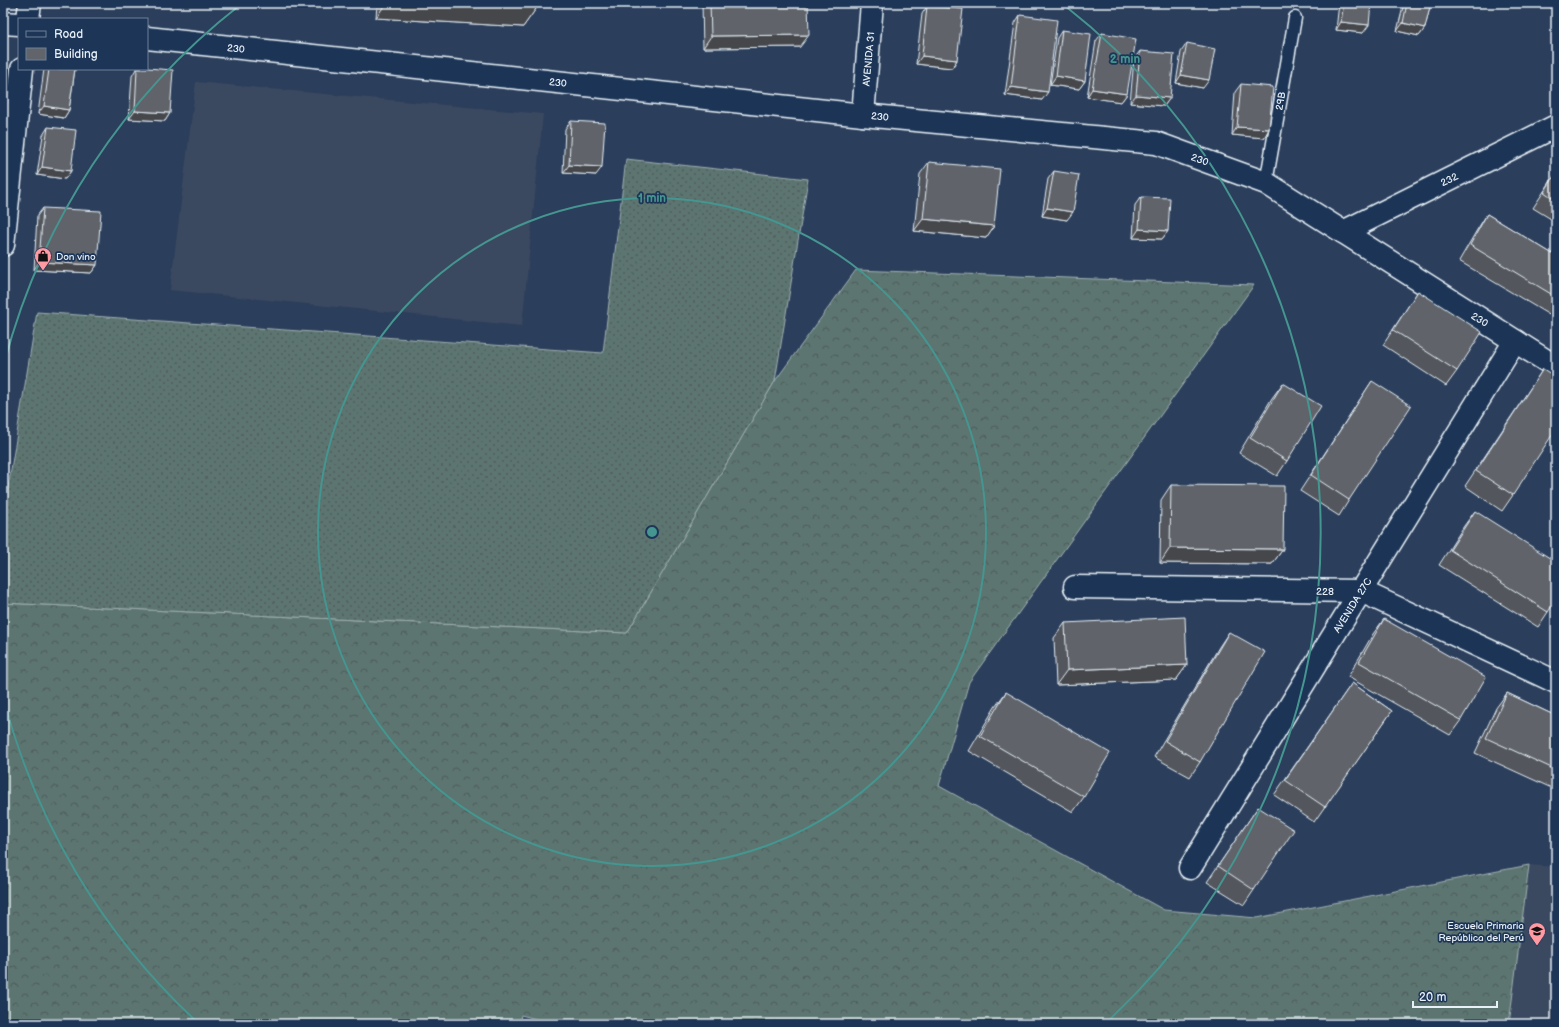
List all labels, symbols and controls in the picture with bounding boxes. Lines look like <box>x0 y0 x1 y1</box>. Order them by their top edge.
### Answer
legend <box>18 18 148 70</box>
text: Road <box>54 27 83 42</box>
street label: AVENIDA 31 <box>861 31 877 87</box>
street label: 230 <box>226 42 245 56</box>
text: Building <box>54 47 98 62</box>
text: 2 min <box>1110 52 1140 67</box>
street label: 230 <box>548 76 567 90</box>
street label: 29B <box>1273 91 1289 111</box>
street label: 230 <box>870 110 889 124</box>
street label: 230 <box>1189 151 1210 169</box>
street label: 232 <box>1439 171 1460 189</box>
text: 1 min <box>638 191 666 206</box>
shop icon: Don vino <box>33 246 53 271</box>
place label: Don vino <box>56 251 96 263</box>
street label: 230 <box>1469 310 1490 330</box>
centre of rings <box>645 525 659 539</box>
street label: AVENIDA 27C <box>1331 576 1374 635</box>
street label: 228 <box>1316 586 1334 598</box>
place label: Escuela Primaria República del Perú <box>1438 920 1524 944</box>
school or university icon: Escuela Primaria República del Perú <box>1527 921 1547 946</box>
scale bar <box>1413 983 1497 1009</box>
text: 20 m <box>1419 990 1446 1005</box>

